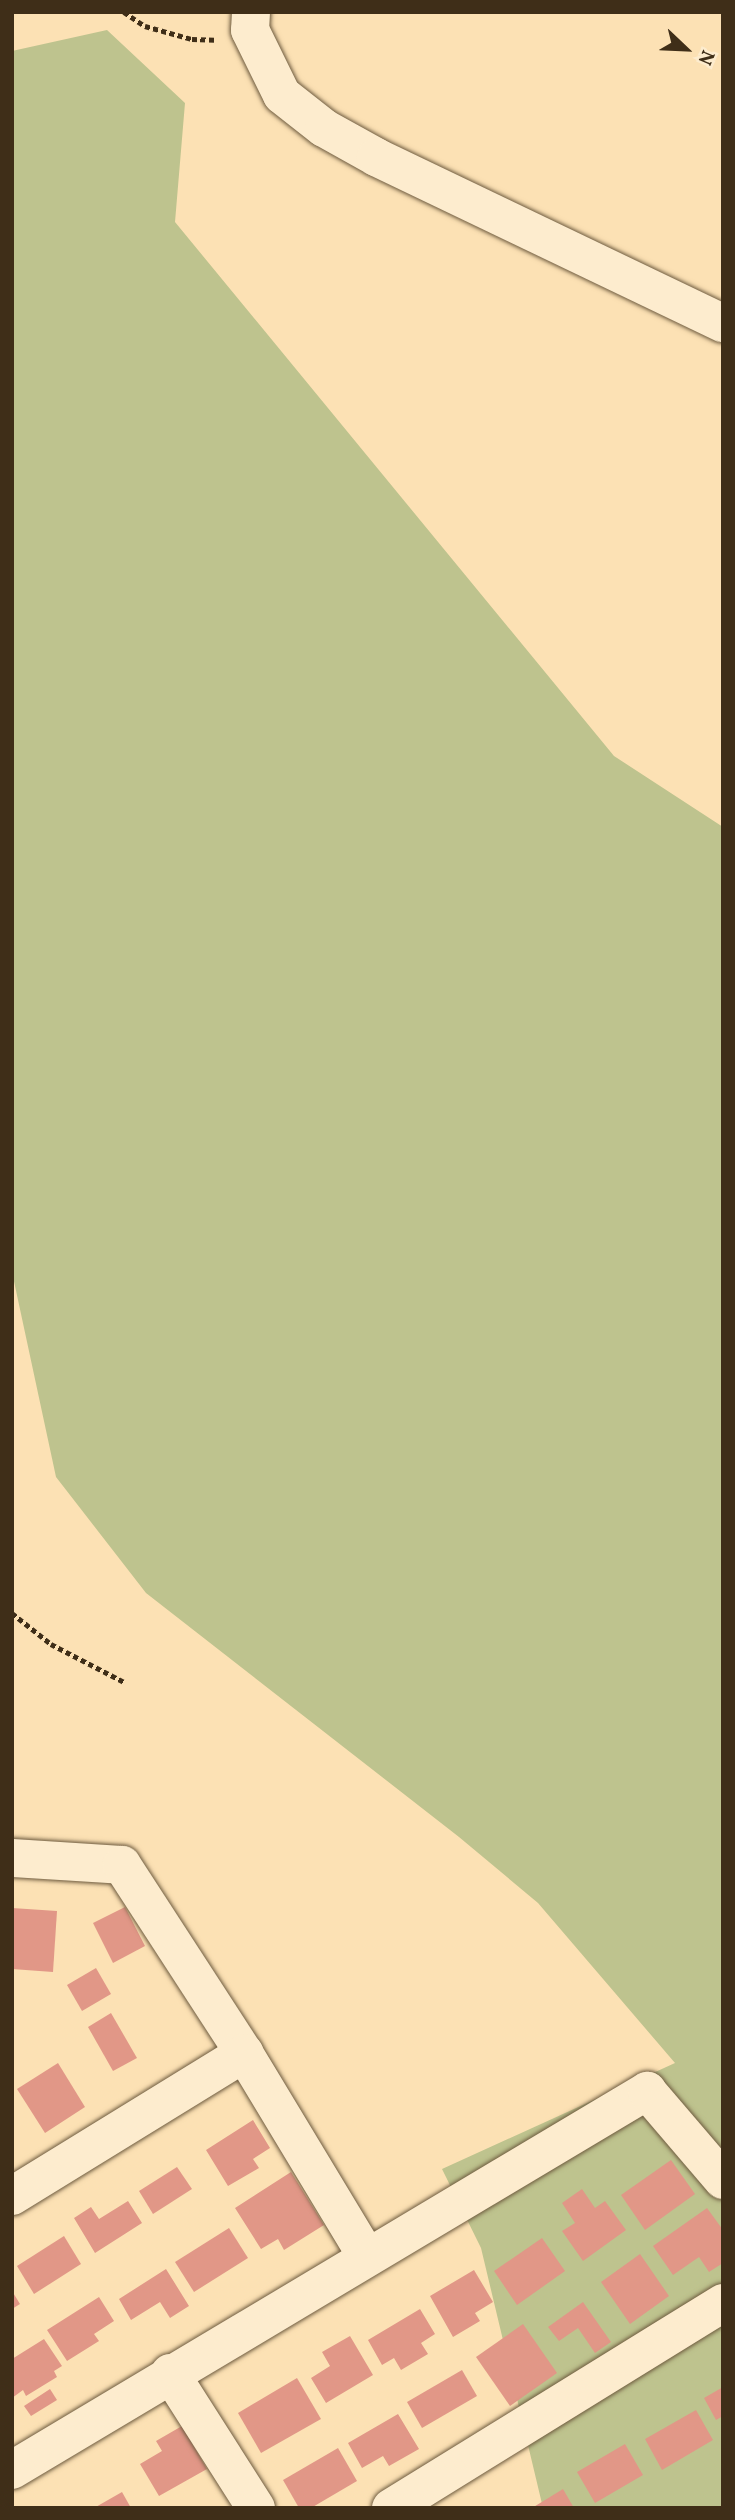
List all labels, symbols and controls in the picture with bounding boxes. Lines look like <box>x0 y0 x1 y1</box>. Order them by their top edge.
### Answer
north arrow <box>651 14 721 84</box>
text: N <box>691 46 720 69</box>

